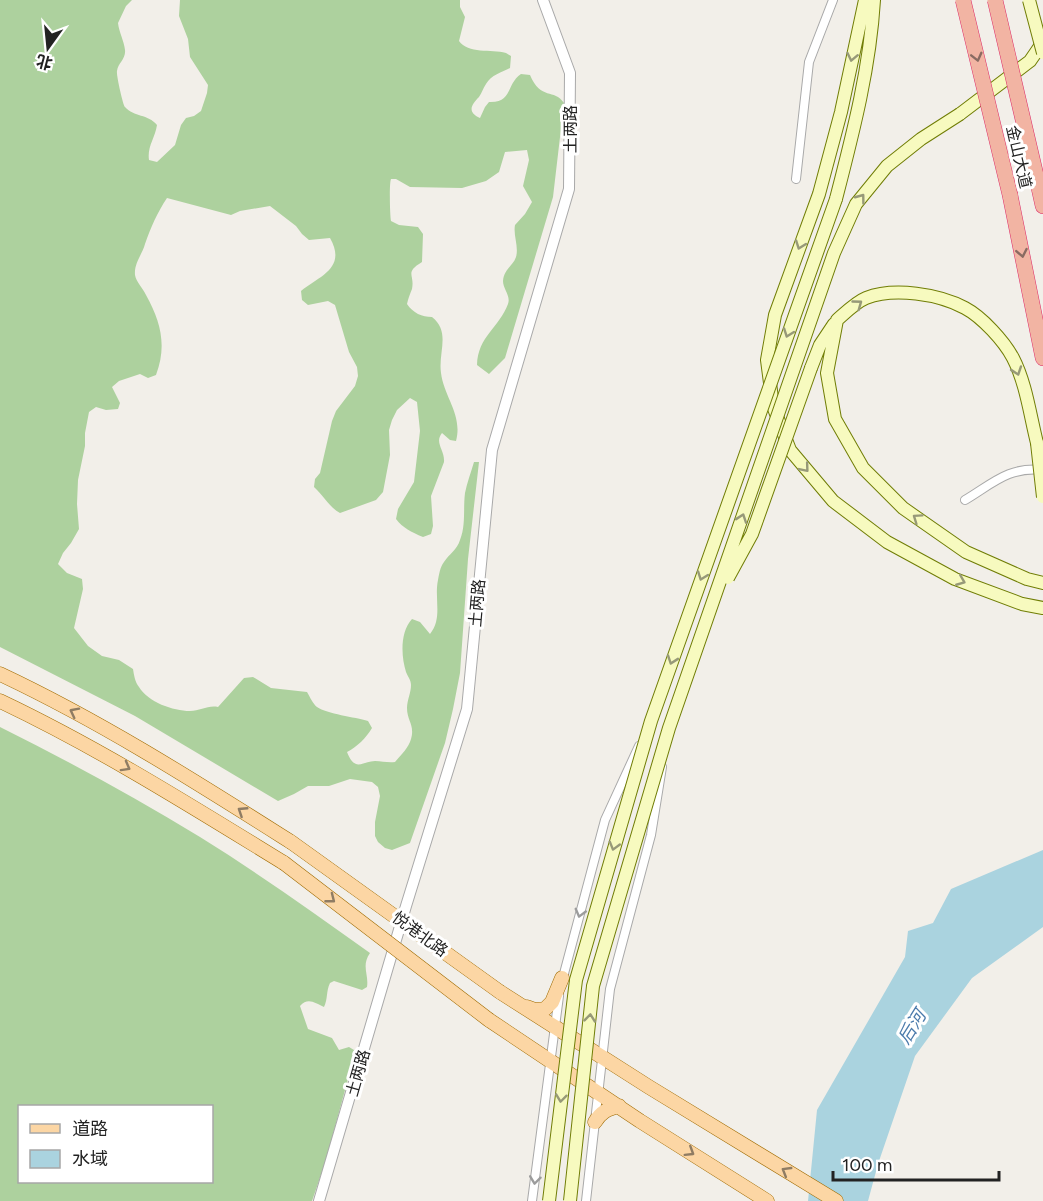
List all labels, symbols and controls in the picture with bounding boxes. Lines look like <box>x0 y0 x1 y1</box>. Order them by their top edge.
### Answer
north arrow <box>18 18 78 78</box>
text: 北 <box>34 51 54 73</box>
one-way arrow <box>846 52 859 62</box>
one-way arrow <box>969 52 982 62</box>
street label: 土两路 <box>561 105 580 153</box>
street label: 金山大道 <box>1003 124 1035 190</box>
one-way arrow <box>854 194 865 205</box>
one-way arrow <box>795 239 808 250</box>
one-way arrow <box>1015 248 1028 258</box>
one-way arrow <box>851 300 862 311</box>
one-way arrow <box>783 327 796 338</box>
one-way arrow <box>1010 365 1023 375</box>
one-way arrow <box>798 461 809 472</box>
one-way arrow <box>735 513 748 524</box>
one-way arrow <box>913 514 924 525</box>
one-way arrow <box>696 570 709 581</box>
one-way arrow <box>955 574 966 586</box>
street label: 土两路 <box>465 578 489 628</box>
one-way arrow <box>667 654 680 665</box>
one-way arrow <box>69 708 80 719</box>
one-way arrow <box>120 760 130 771</box>
one-way arrow <box>237 807 248 818</box>
one-way arrow <box>609 841 622 851</box>
one-way arrow <box>324 891 335 902</box>
street label: 悦港北路 <box>389 908 451 960</box>
one-way arrow <box>574 908 587 918</box>
water label: 后河 <box>893 1003 932 1048</box>
one-way arrow <box>583 1013 596 1022</box>
street label: 土两路 <box>342 1047 374 1099</box>
one-way arrow <box>556 1093 568 1103</box>
legend <box>18 1105 213 1183</box>
text: 道路 <box>72 1118 108 1140</box>
scale bar <box>833 1144 1000 1182</box>
one-way arrow <box>684 1145 694 1157</box>
text: 水域 <box>72 1148 108 1170</box>
text: 100 m <box>842 1154 892 1176</box>
one-way arrow <box>782 1166 792 1178</box>
one-way arrow <box>529 1175 542 1184</box>

